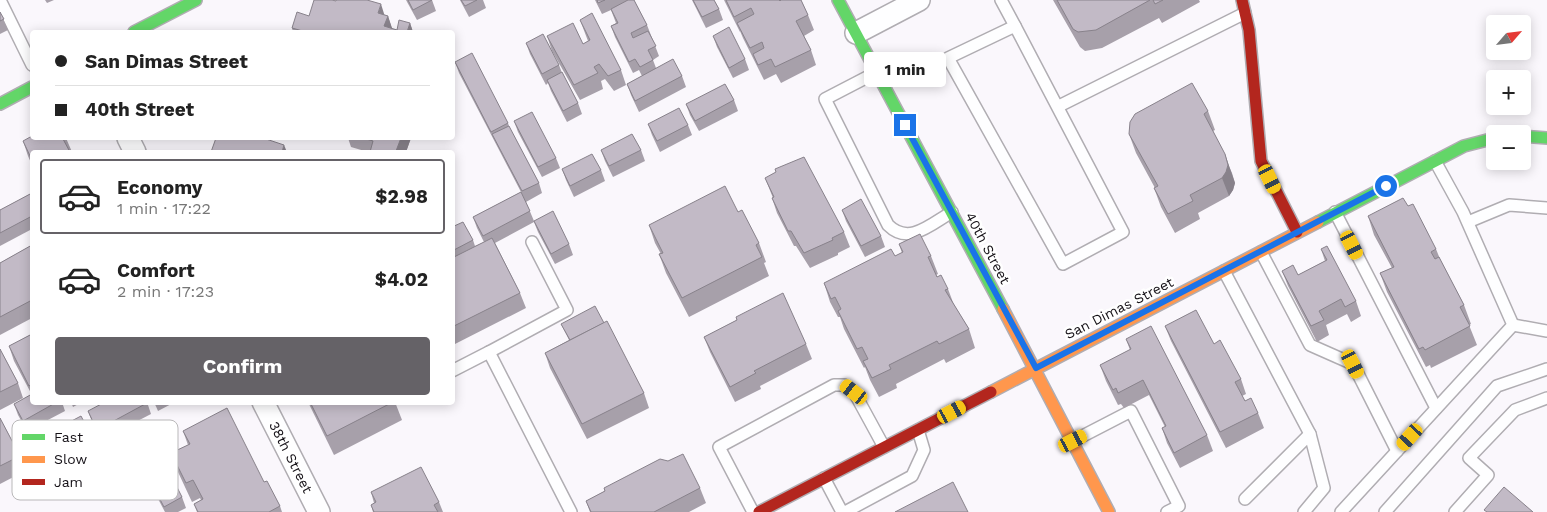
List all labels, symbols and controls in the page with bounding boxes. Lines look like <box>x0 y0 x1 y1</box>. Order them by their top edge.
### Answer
north arrow <box>1486 15 1531 60</box>
map controls <box>1486 15 1531 170</box>
text: San Dimas Street <box>85 50 248 73</box>
callout: 1 min <box>864 52 946 88</box>
text: 1 min <box>884 60 926 79</box>
button: + <box>1486 70 1531 115</box>
text: 40th Street <box>85 98 194 121</box>
route end <box>894 114 916 136</box>
button: − <box>1486 125 1531 170</box>
car <box>1256 162 1283 196</box>
icon: car <box>57 174 102 219</box>
route start <box>1375 175 1397 197</box>
text: Economy <box>117 176 202 199</box>
text: $2.98 <box>375 185 428 208</box>
text: 1 min · 17:22 <box>117 199 211 218</box>
street label: 40th Street <box>962 209 1014 287</box>
car <box>1338 228 1365 262</box>
icon: car <box>57 257 102 302</box>
text: Comfort <box>117 259 195 282</box>
text: $4.02 <box>375 268 428 291</box>
street label: San Dimas Street <box>1062 274 1176 342</box>
text: 2 min · 17:23 <box>117 282 214 301</box>
button: Confirm <box>55 337 430 395</box>
car <box>1339 347 1366 381</box>
car <box>837 377 870 407</box>
car <box>935 398 968 426</box>
street label: 38th Street <box>266 419 316 496</box>
legend <box>12 420 178 500</box>
car <box>1394 421 1425 453</box>
car <box>1056 428 1089 454</box>
text: Fast <box>54 429 83 445</box>
text: Slow <box>54 451 87 467</box>
text: Jam <box>54 474 83 490</box>

